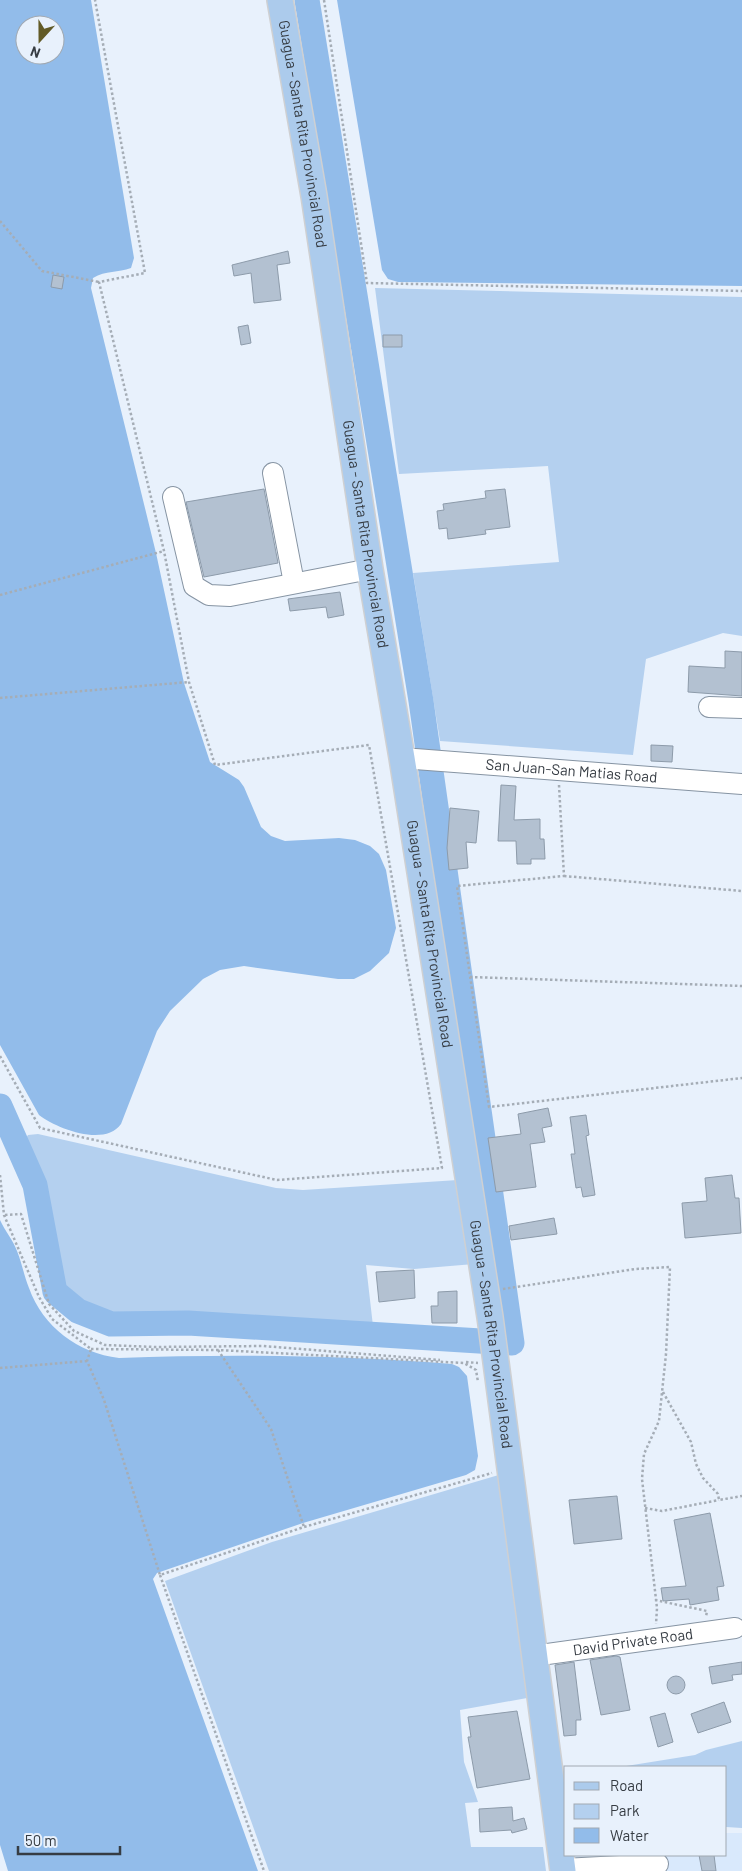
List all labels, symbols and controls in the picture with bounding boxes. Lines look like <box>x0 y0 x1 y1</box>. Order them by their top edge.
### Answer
north arrow <box>15 15 65 65</box>
street label: Guagua - Santa Rita Provincial Road <box>276 19 332 249</box>
text: N <box>28 43 43 62</box>
street label: Guagua - Santa Rita Provincial Road <box>340 419 393 649</box>
street label: San Juan-San Matias Road <box>485 754 658 785</box>
street label: Guagua - Santa Rita Provincial Road <box>404 819 458 1049</box>
street label: Guagua - Santa Rita Provincial Road <box>467 1219 517 1450</box>
street label: David Private Road <box>572 1624 694 1658</box>
legend <box>564 1766 727 1856</box>
text: Road <box>610 1776 643 1794</box>
text: Park <box>610 1801 640 1819</box>
scale bar <box>18 1824 120 1856</box>
text: Water <box>610 1826 649 1844</box>
text: 50 m <box>25 1831 57 1849</box>

